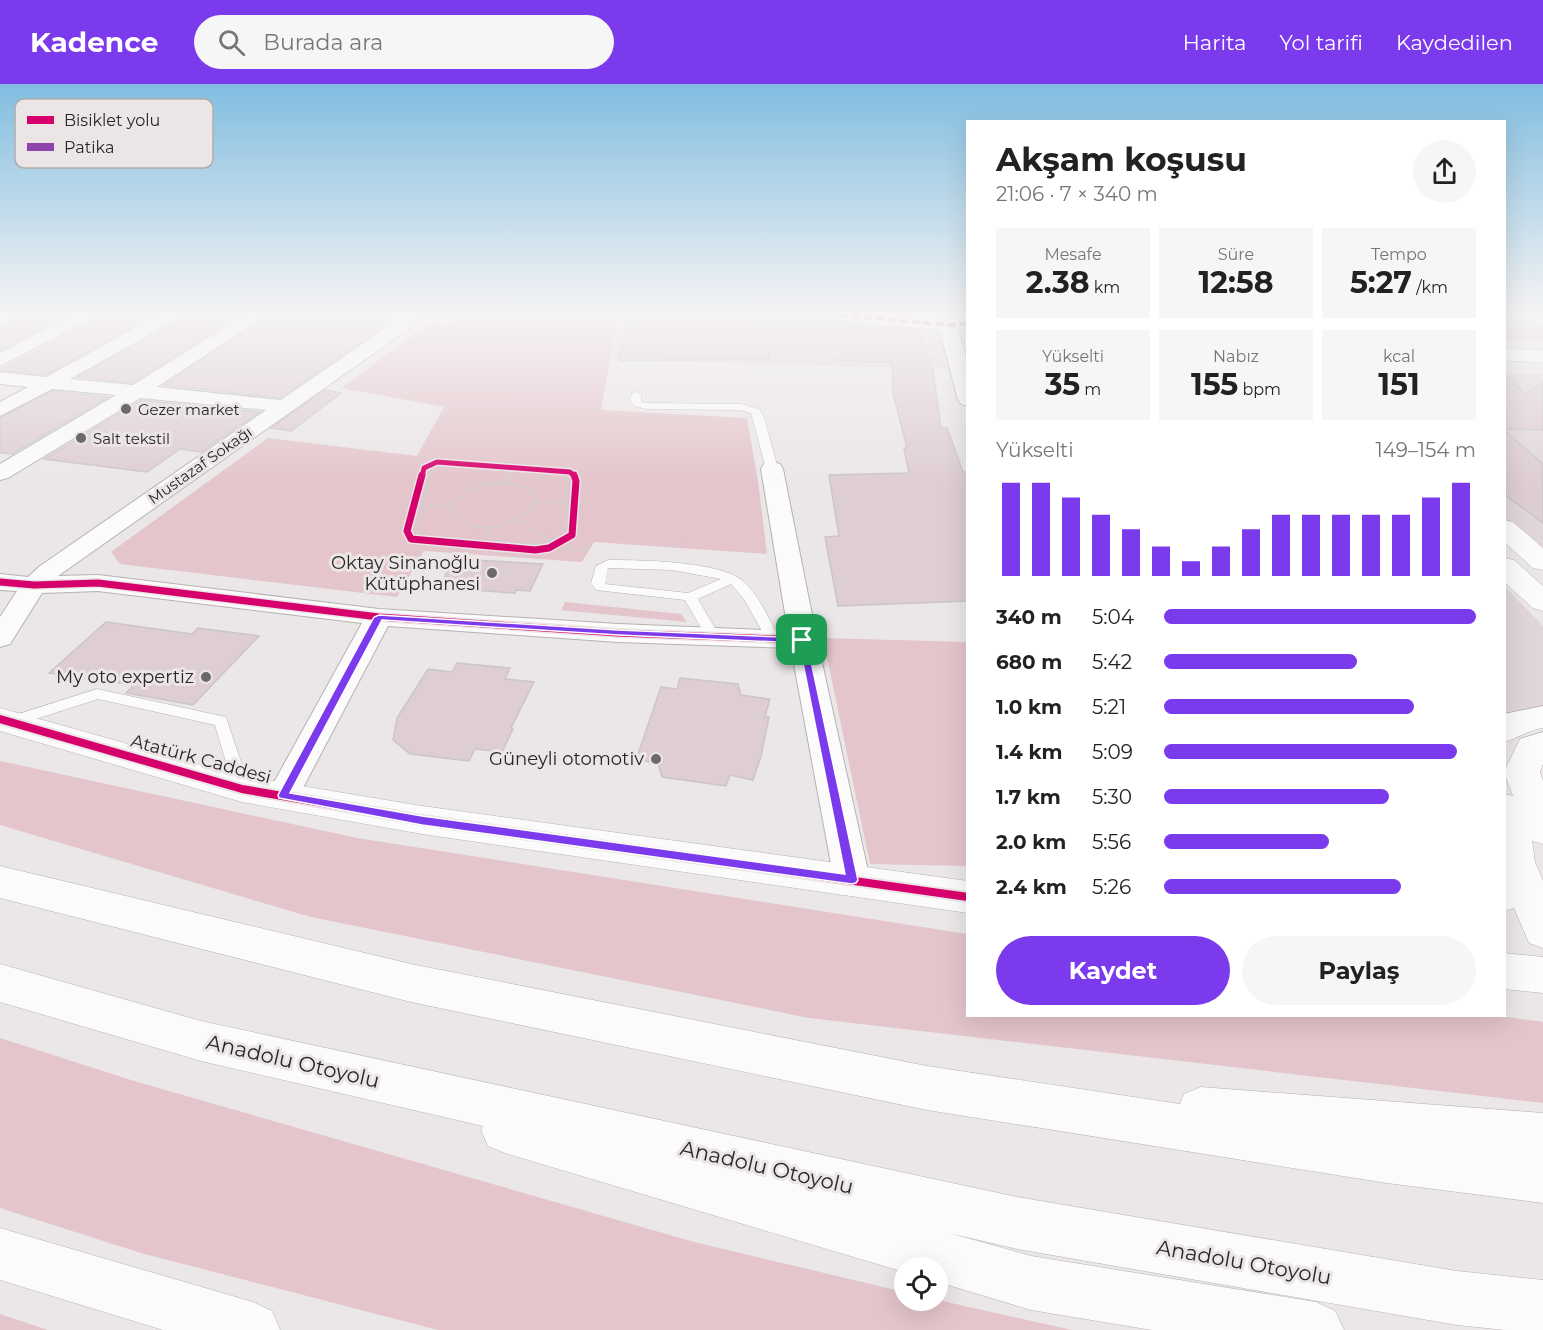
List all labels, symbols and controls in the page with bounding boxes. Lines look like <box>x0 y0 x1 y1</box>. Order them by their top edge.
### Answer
search box <box>194 15 614 69</box>
text: Kadence <box>30 25 158 59</box>
icon: search <box>215 26 248 59</box>
text: Burada ara <box>263 29 383 56</box>
text: Harita <box>1183 30 1246 55</box>
text: Yol tarifi <box>1279 30 1363 55</box>
text: Kaydedilen <box>1396 30 1513 55</box>
legend <box>15 99 213 168</box>
text: Bisiklet yolu <box>64 111 160 130</box>
text: Patika <box>64 138 114 157</box>
text: Akşam koşusu <box>996 139 1247 179</box>
button: share <box>1413 140 1476 203</box>
text: 21:06 · 7 × 340 m <box>996 182 1158 206</box>
text: Mesafe <box>1044 245 1102 264</box>
text: Süre <box>1218 245 1254 264</box>
text: Tempo <box>1371 245 1427 264</box>
text: 2.38 <box>1026 264 1090 301</box>
text: 12:58 <box>1199 264 1273 301</box>
text: 5:27 <box>1350 264 1412 301</box>
text: km <box>1090 278 1120 297</box>
text: /km <box>1412 278 1448 297</box>
text: Yükselti <box>1042 347 1104 366</box>
text: Nabız <box>1213 347 1259 366</box>
text: kcal <box>1383 347 1415 366</box>
text: 35 <box>1045 366 1080 403</box>
text: 155 <box>1191 366 1238 403</box>
text: 151 <box>1378 366 1420 403</box>
text: m <box>1080 380 1101 399</box>
text: bpm <box>1238 380 1281 399</box>
place label: Gezer market <box>138 400 240 419</box>
marker: Gezer market <box>119 402 133 416</box>
street label: Mustazaf Sokağı <box>144 422 256 508</box>
place label: Salt tekstil <box>93 429 170 448</box>
marker: Salt tekstil <box>74 431 88 445</box>
text: Yükselti <box>996 438 1074 462</box>
text: 149–154 m <box>1376 438 1476 462</box>
place label: Oktay Sinanoğlu Kütüphanesi <box>331 552 480 595</box>
marker: Oktay Sinanoğlu Kütüphanesi <box>485 566 499 580</box>
text: 340 m <box>996 605 1062 629</box>
text: 5:04 <box>1092 605 1134 629</box>
pin <box>776 614 827 665</box>
icon: arrive <box>785 623 818 656</box>
text: 680 m <box>996 650 1062 674</box>
text: 5:42 <box>1092 650 1132 674</box>
place label: My oto expertiz <box>56 666 194 688</box>
marker: My oto expertiz <box>199 670 213 684</box>
text: 1.0 km <box>996 695 1062 719</box>
text: 5:21 <box>1092 695 1126 719</box>
street label: Atatürk Caddesi <box>128 730 274 788</box>
text: 1.4 km <box>996 740 1063 764</box>
text: 5:09 <box>1092 740 1133 764</box>
place label: Güneyli otomotiv <box>489 748 644 770</box>
marker: Güneyli otomotiv <box>649 752 663 766</box>
text: 1.7 km <box>996 785 1061 809</box>
text: 5:30 <box>1092 785 1132 809</box>
text: 2.0 km <box>996 830 1066 854</box>
text: 5:56 <box>1092 830 1131 854</box>
text: 2.4 km <box>996 875 1067 899</box>
text: 5:26 <box>1092 875 1131 899</box>
button: Kaydet <box>996 936 1230 1005</box>
button: Paylaş <box>1242 936 1476 1005</box>
street label: Anadolu Otoyolu <box>204 1029 382 1093</box>
street label: Anadolu Otoyolu <box>678 1135 856 1199</box>
street label: Anadolu Otoyolu <box>1155 1234 1333 1290</box>
map controls <box>894 1257 948 1311</box>
button: locate <box>894 1257 948 1311</box>

